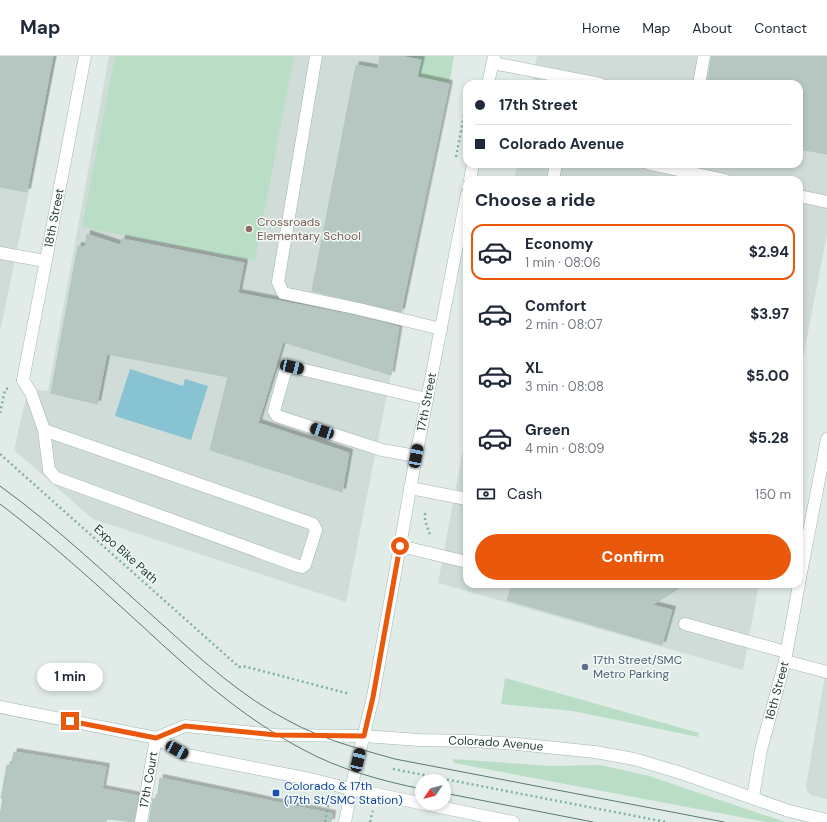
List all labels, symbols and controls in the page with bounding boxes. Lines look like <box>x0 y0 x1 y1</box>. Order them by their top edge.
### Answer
text: Map <box>20 15 60 40</box>
text: Home <box>582 19 620 37</box>
text: Map <box>642 19 670 37</box>
text: About <box>692 19 732 37</box>
text: Contact <box>754 19 807 37</box>
text: 17th Street <box>499 95 578 115</box>
text: Colorado Avenue <box>499 134 624 154</box>
street label: 18th Street <box>41 187 68 249</box>
text: Choose a ride <box>475 188 596 212</box>
place label: Crossroads Elementary School <box>257 214 361 244</box>
marker: Crossroads Elementary School <box>244 224 254 234</box>
icon: car <box>477 234 513 270</box>
text: Economy <box>525 234 593 254</box>
text: $2.94 <box>749 242 789 262</box>
text: 1 min · 08:06 <box>525 254 601 271</box>
icon: car <box>477 296 513 332</box>
text: Comfort <box>525 296 586 316</box>
text: $3.97 <box>750 304 789 324</box>
text: 2 min · 08:07 <box>525 316 603 333</box>
car <box>279 358 305 376</box>
icon: car <box>477 358 513 394</box>
text: XL <box>525 358 543 378</box>
text: $5.00 <box>746 366 789 386</box>
street label: 17th Street <box>413 371 440 432</box>
text: 3 min · 08:08 <box>525 378 604 395</box>
icon: car <box>477 420 513 456</box>
text: Green <box>525 420 570 440</box>
car <box>309 422 335 440</box>
text: $5.28 <box>749 428 789 448</box>
text: 4 min · 08:09 <box>525 440 604 457</box>
car <box>408 443 424 469</box>
icon: cash <box>475 483 497 505</box>
text: Cash <box>507 484 542 504</box>
text: 150 m <box>755 486 791 503</box>
street label: Expo Bike Path <box>91 521 161 587</box>
button: Confirm <box>475 534 791 580</box>
route start <box>391 537 409 555</box>
place label: 17th Street/SMC Metro Parking <box>593 652 683 682</box>
street label: 16th Street <box>761 659 793 722</box>
marker: 17th Street/SMC Metro Parking <box>580 662 590 672</box>
callout: 1 min <box>37 663 103 691</box>
text: 1 min <box>54 668 86 685</box>
route end <box>61 712 79 730</box>
street label: Colorado Avenue <box>448 733 544 755</box>
car <box>164 739 190 761</box>
car <box>349 747 367 773</box>
street label: 17th Court <box>136 750 161 809</box>
north arrow <box>415 774 451 810</box>
map controls <box>415 774 451 810</box>
place label: Colorado & 17th (17th St/SMC Station) <box>284 778 403 808</box>
marker: Colorado & 17th (17th St/SMC Station) <box>271 788 281 798</box>

